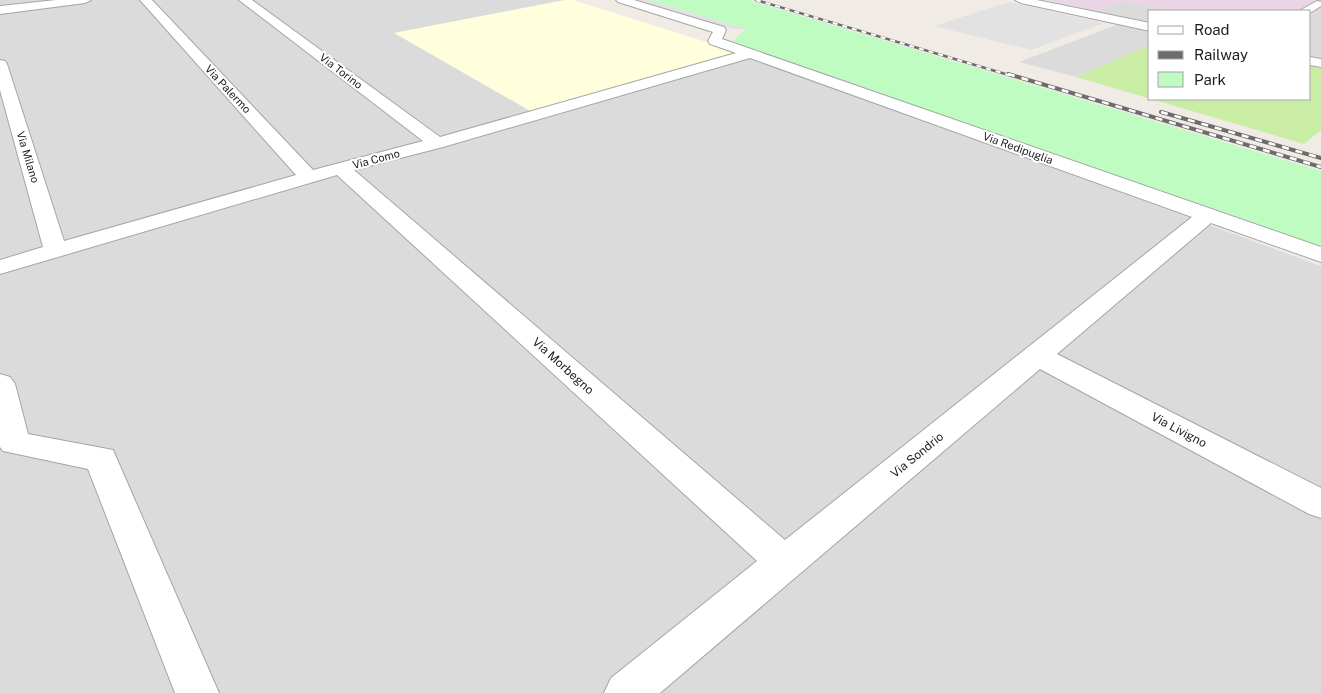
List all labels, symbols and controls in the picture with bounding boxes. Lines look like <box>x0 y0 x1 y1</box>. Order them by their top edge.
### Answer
legend <box>1148 10 1311 100</box>
text: Road <box>1194 21 1230 38</box>
text: Railway <box>1194 46 1248 63</box>
street label: Via Torino <box>317 51 365 91</box>
street label: Via Palermo <box>203 63 253 115</box>
text: Park <box>1194 71 1226 88</box>
street label: Via Milano <box>14 130 42 184</box>
street label: Via Redipuglia <box>981 130 1055 166</box>
street label: Via Como <box>351 147 401 171</box>
street label: Via Morbegno <box>529 335 597 397</box>
street label: Via Livigno <box>1149 410 1209 451</box>
street label: Via Sondrio <box>888 429 946 481</box>

